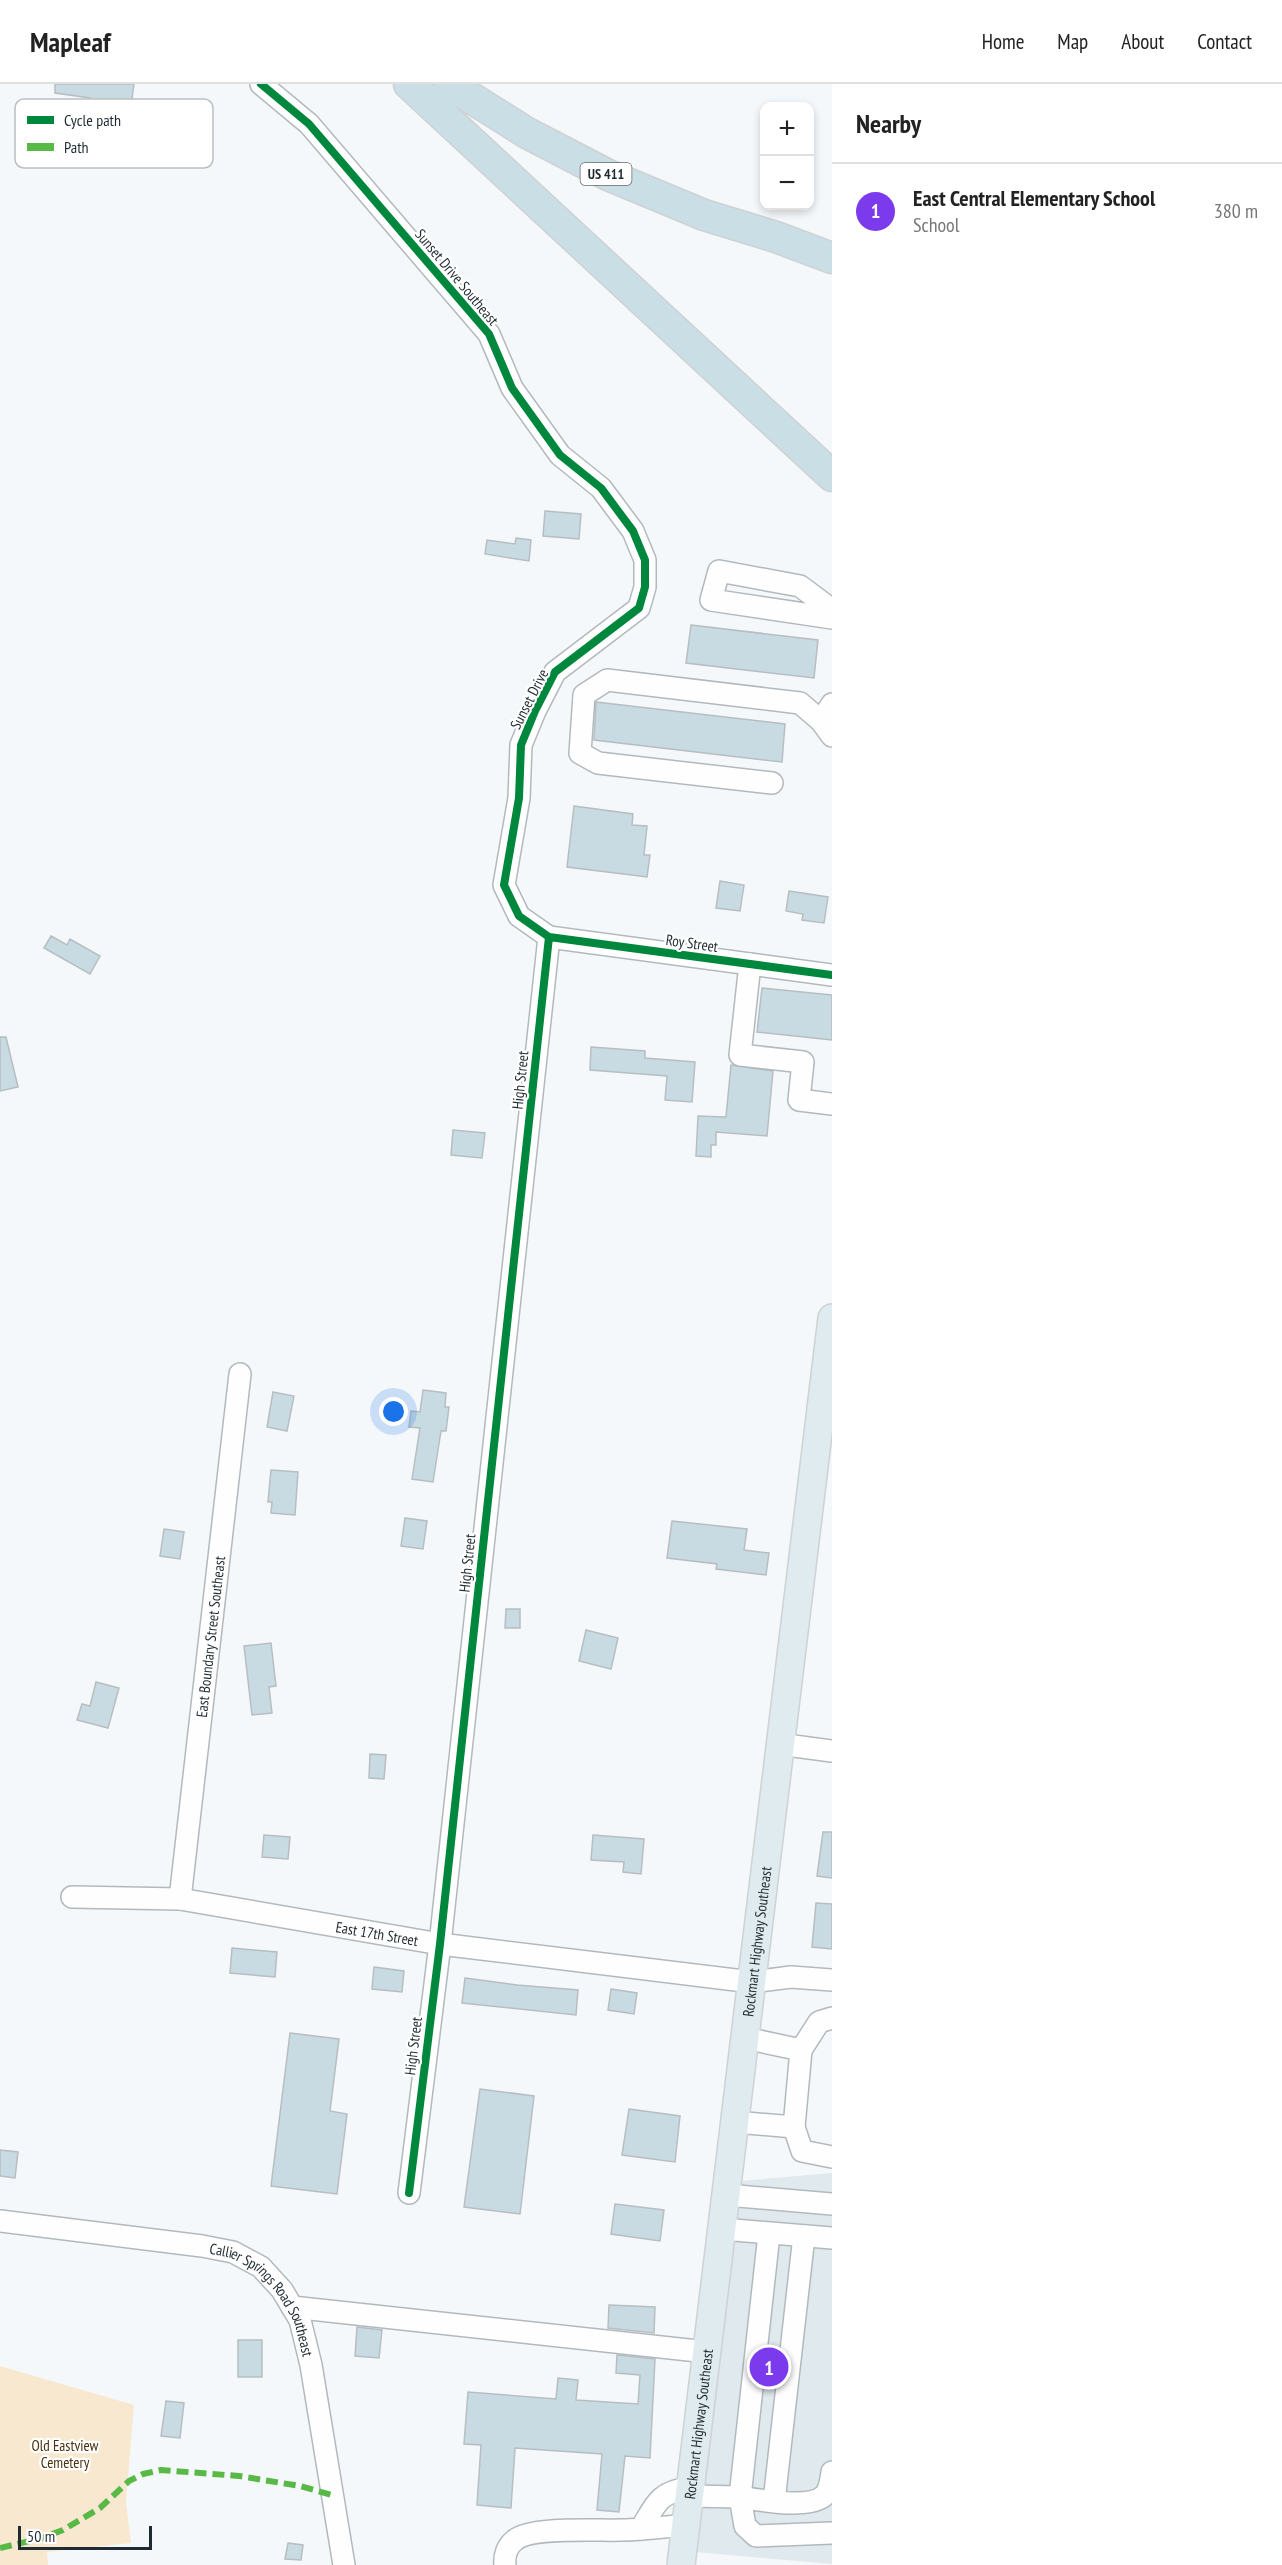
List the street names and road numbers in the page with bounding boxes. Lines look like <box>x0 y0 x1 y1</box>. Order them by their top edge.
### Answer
road number: US 411 <box>580 163 632 185</box>
street label: Sunset Drive Southeast <box>411 225 503 329</box>
street label: Sunset Drive <box>506 666 552 732</box>
street label: Roy Street <box>665 930 719 956</box>
street label: High Street <box>507 1050 533 1110</box>
street label: High Street <box>454 1533 480 1593</box>
street label: East Boundary Street Southeast <box>191 1555 229 1719</box>
street label: Rockmart Highway Southeast <box>738 1865 775 2018</box>
street label: East 17th Street <box>334 1917 420 1950</box>
street label: High Street <box>400 2016 426 2076</box>
street label: Callier Springs Road Southeast <box>208 2238 318 2358</box>
street label: Rockmart Highway Southeast <box>680 2348 717 2500</box>

